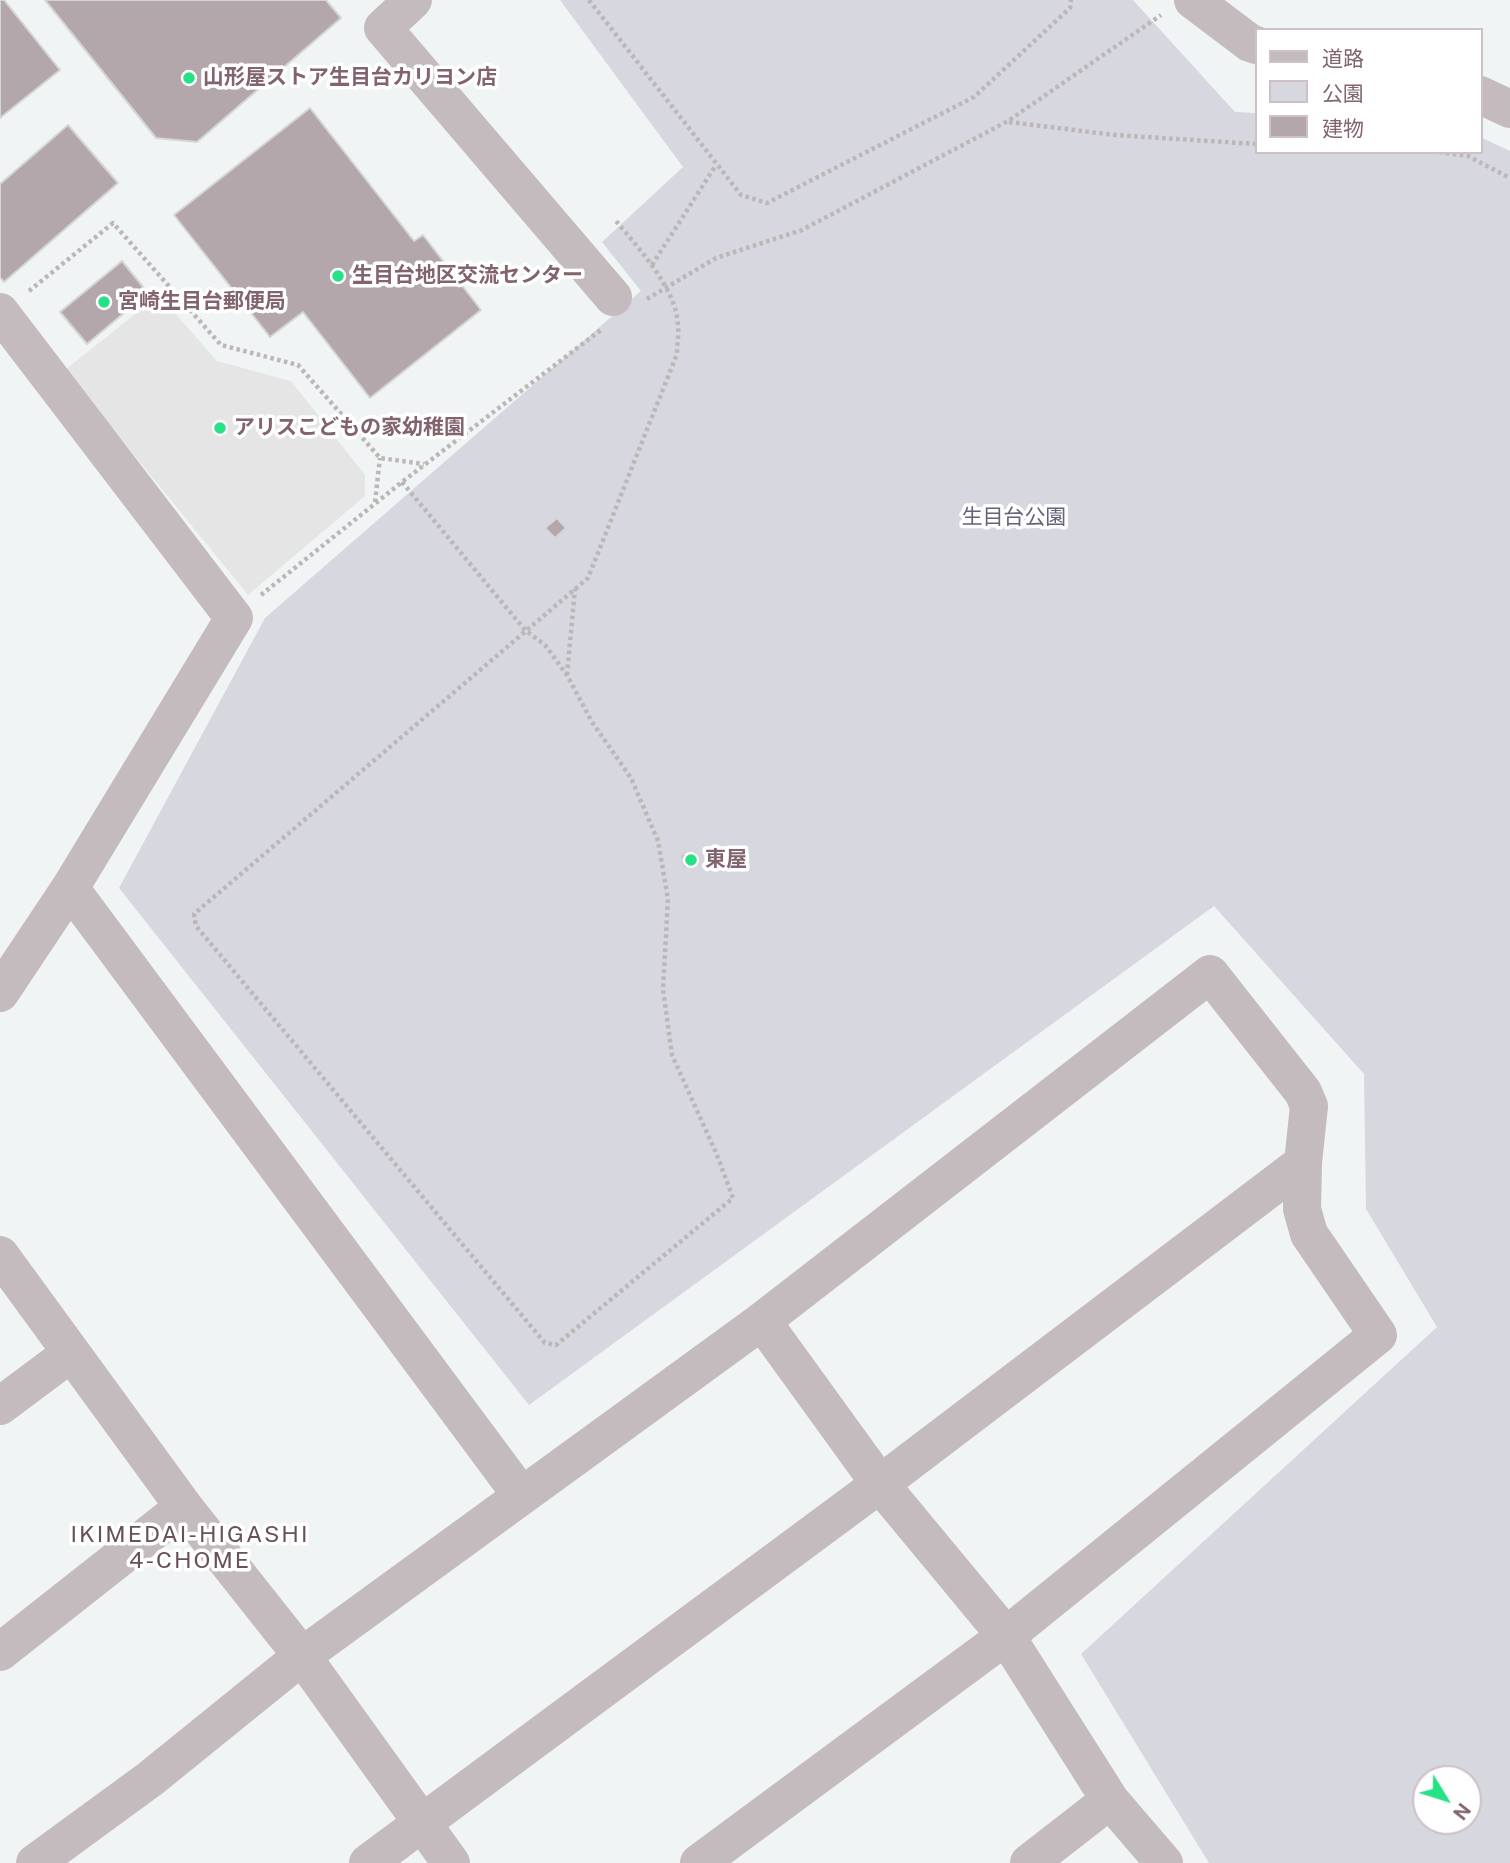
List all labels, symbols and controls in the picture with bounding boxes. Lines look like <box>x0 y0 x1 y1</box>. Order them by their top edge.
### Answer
legend <box>1254 28 1482 154</box>
text: 道路 <box>1322 46 1364 71</box>
place label: 山形屋ストア生目台カリヨン店 <box>203 65 497 91</box>
marker: 山形屋ストア生目台カリヨン店 <box>181 70 197 86</box>
text: 公園 <box>1322 81 1364 106</box>
text: 建物 <box>1322 116 1364 141</box>
place label: 生目台地区交流センター <box>352 263 583 289</box>
marker: 生目台地区交流センター <box>330 268 346 284</box>
place label: 宮崎生目台郵便局 <box>118 289 286 315</box>
marker: 宮崎生目台郵便局 <box>96 294 112 310</box>
place label: アリスこどもの家幼稚園 <box>234 415 465 441</box>
marker: アリスこどもの家幼稚園 <box>212 420 228 436</box>
park label: 生目台公園 <box>962 505 1066 531</box>
place label: 東屋 <box>705 847 747 873</box>
marker: 東屋 <box>683 852 699 868</box>
district label: IKIMEDAI-HIGASHI 4-CHOME <box>73 1521 307 1575</box>
north arrow <box>1412 1765 1482 1835</box>
text: N <box>1449 1799 1475 1824</box>

